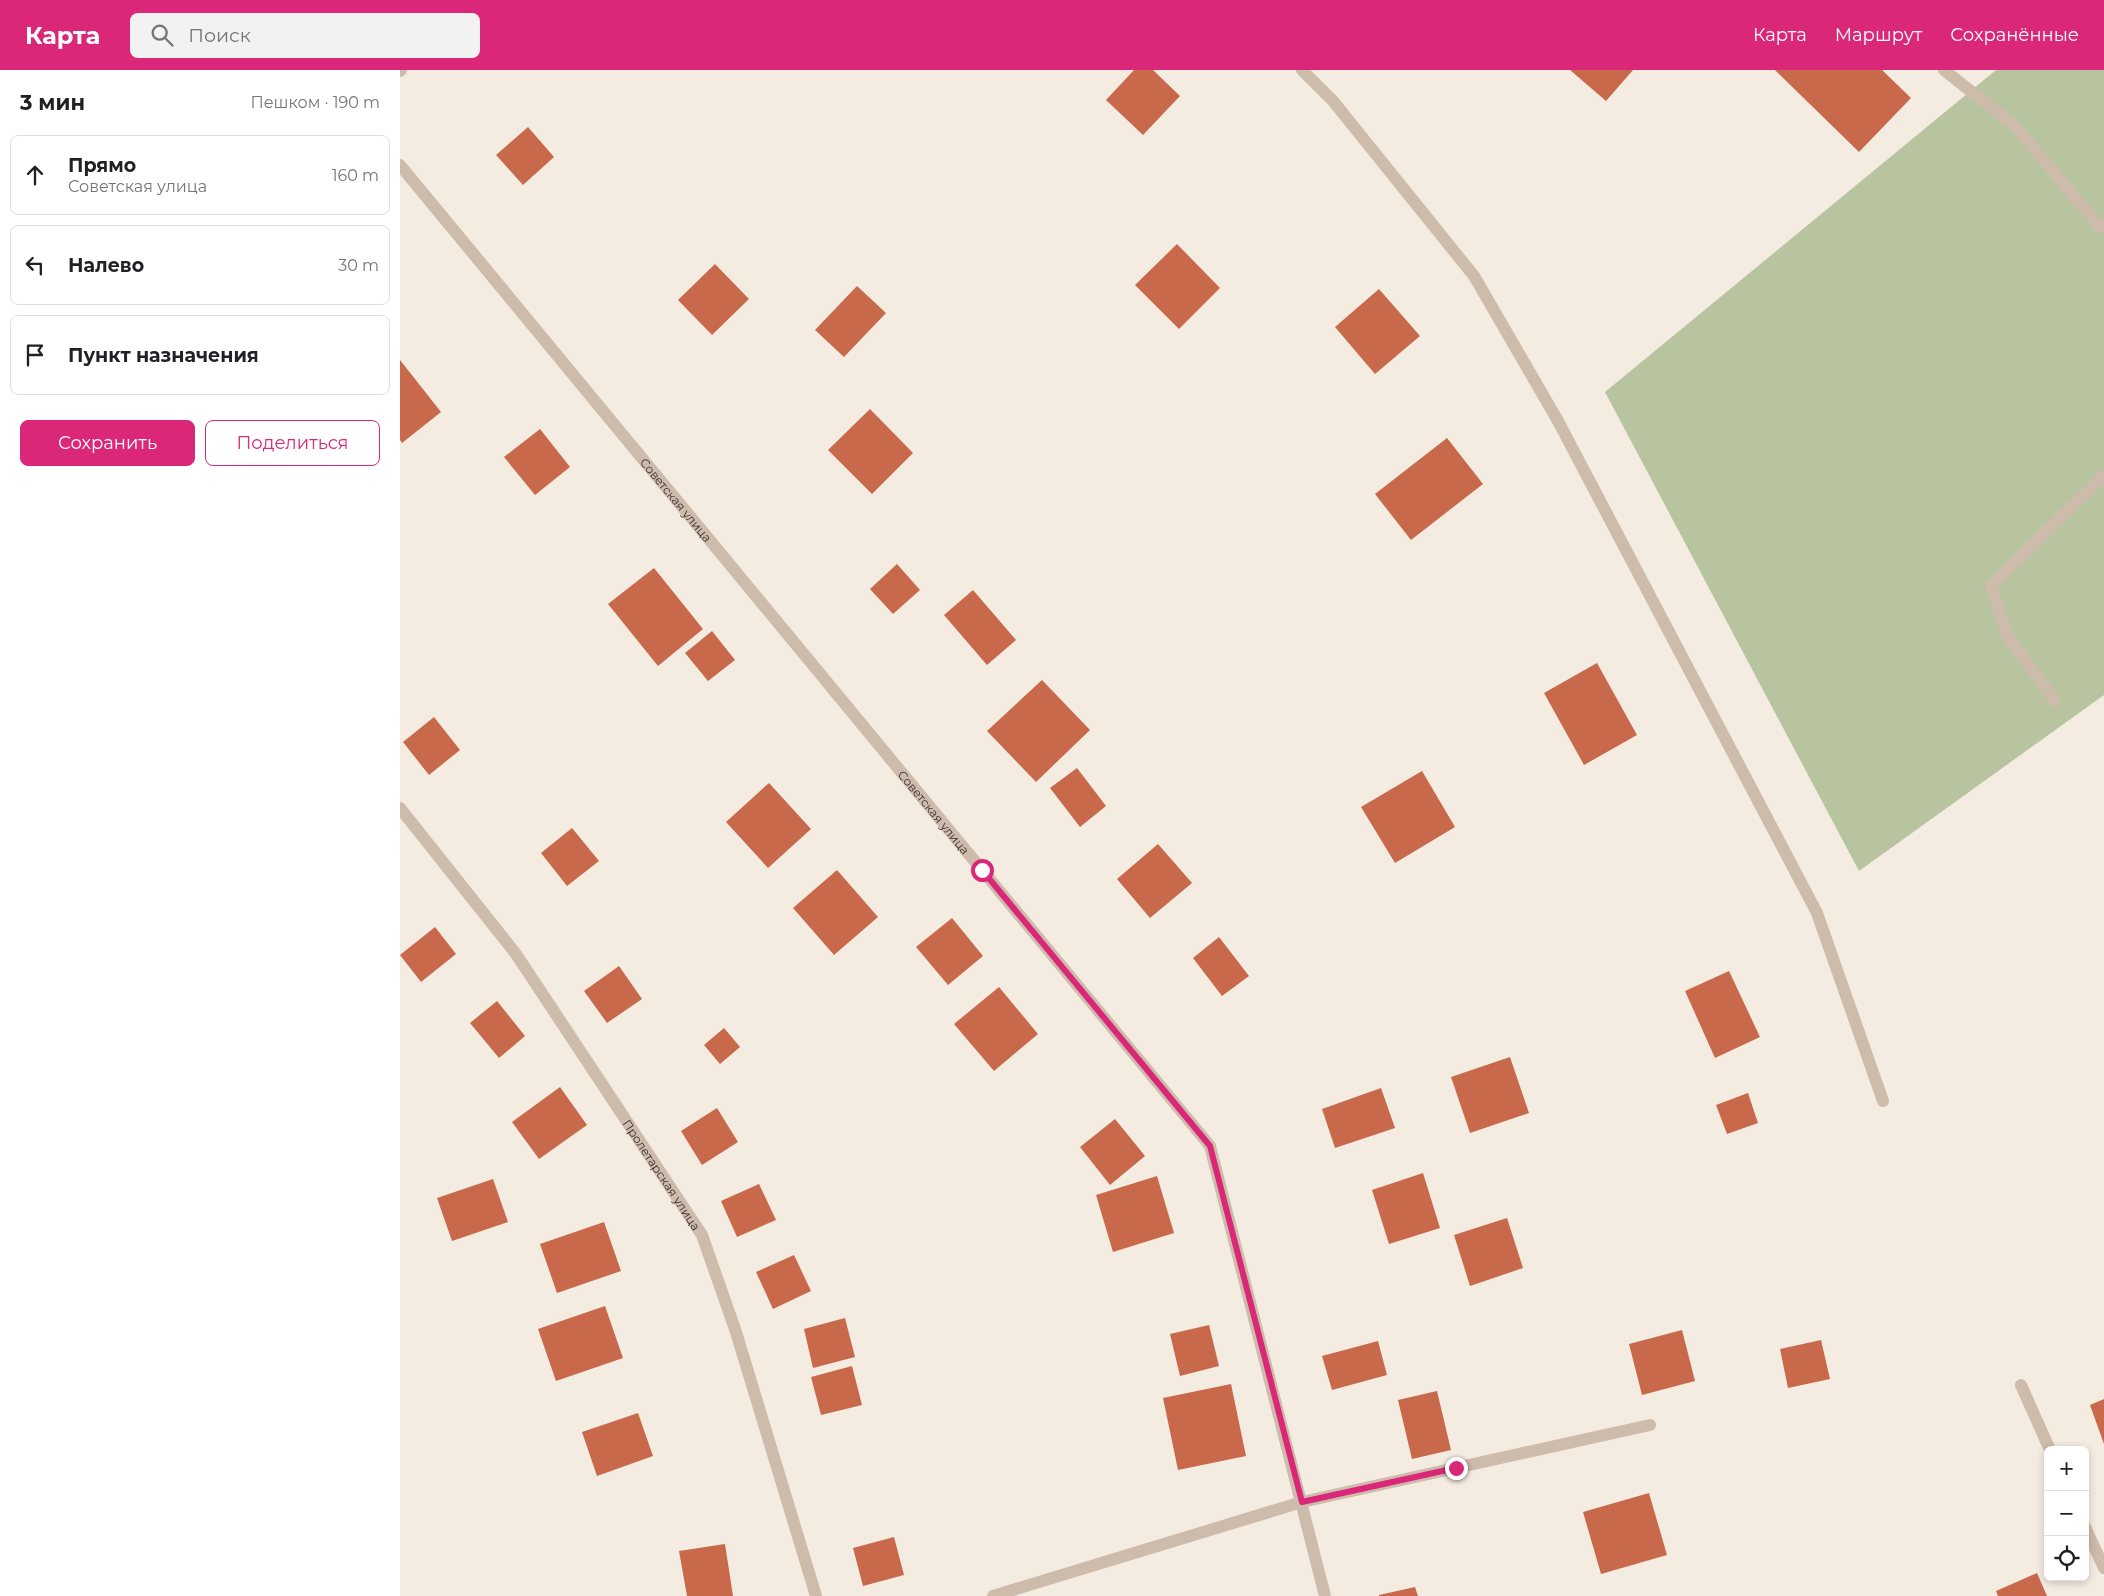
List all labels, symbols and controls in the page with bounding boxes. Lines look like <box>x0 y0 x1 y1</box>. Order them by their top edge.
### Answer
search box <box>130 13 480 58</box>
text: Карта <box>25 21 100 50</box>
icon: search <box>148 21 176 49</box>
text: Поиск <box>188 24 251 47</box>
text: Карта <box>1753 24 1807 46</box>
text: Маршрут <box>1835 24 1922 46</box>
text: Сохранённые <box>1950 24 2079 46</box>
text: 3 мин <box>20 90 85 115</box>
text: Пешком · 190 m <box>251 93 380 112</box>
text: Прямо <box>68 154 136 177</box>
icon: ahead <box>21 161 49 189</box>
text: 160 m <box>332 166 379 185</box>
text: Советская улица <box>68 177 207 196</box>
icon: left <box>21 251 49 279</box>
text: Налево <box>68 254 144 277</box>
text: 30 m <box>338 256 379 275</box>
icon: arrive <box>21 341 49 369</box>
text: Пункт назначения <box>68 344 259 367</box>
button: Сохранить <box>20 420 195 466</box>
button: Поделиться <box>205 420 380 466</box>
street label: Советская улица <box>637 455 715 545</box>
street label: Советская улица <box>895 767 973 857</box>
route start <box>971 859 994 882</box>
street label: Пролетарская улица <box>620 1116 704 1233</box>
map controls <box>2044 1446 2089 1581</box>
button: + <box>2044 1446 2089 1491</box>
route end <box>1445 1457 1468 1480</box>
button: − <box>2044 1491 2089 1536</box>
button: locate <box>2044 1536 2089 1581</box>

